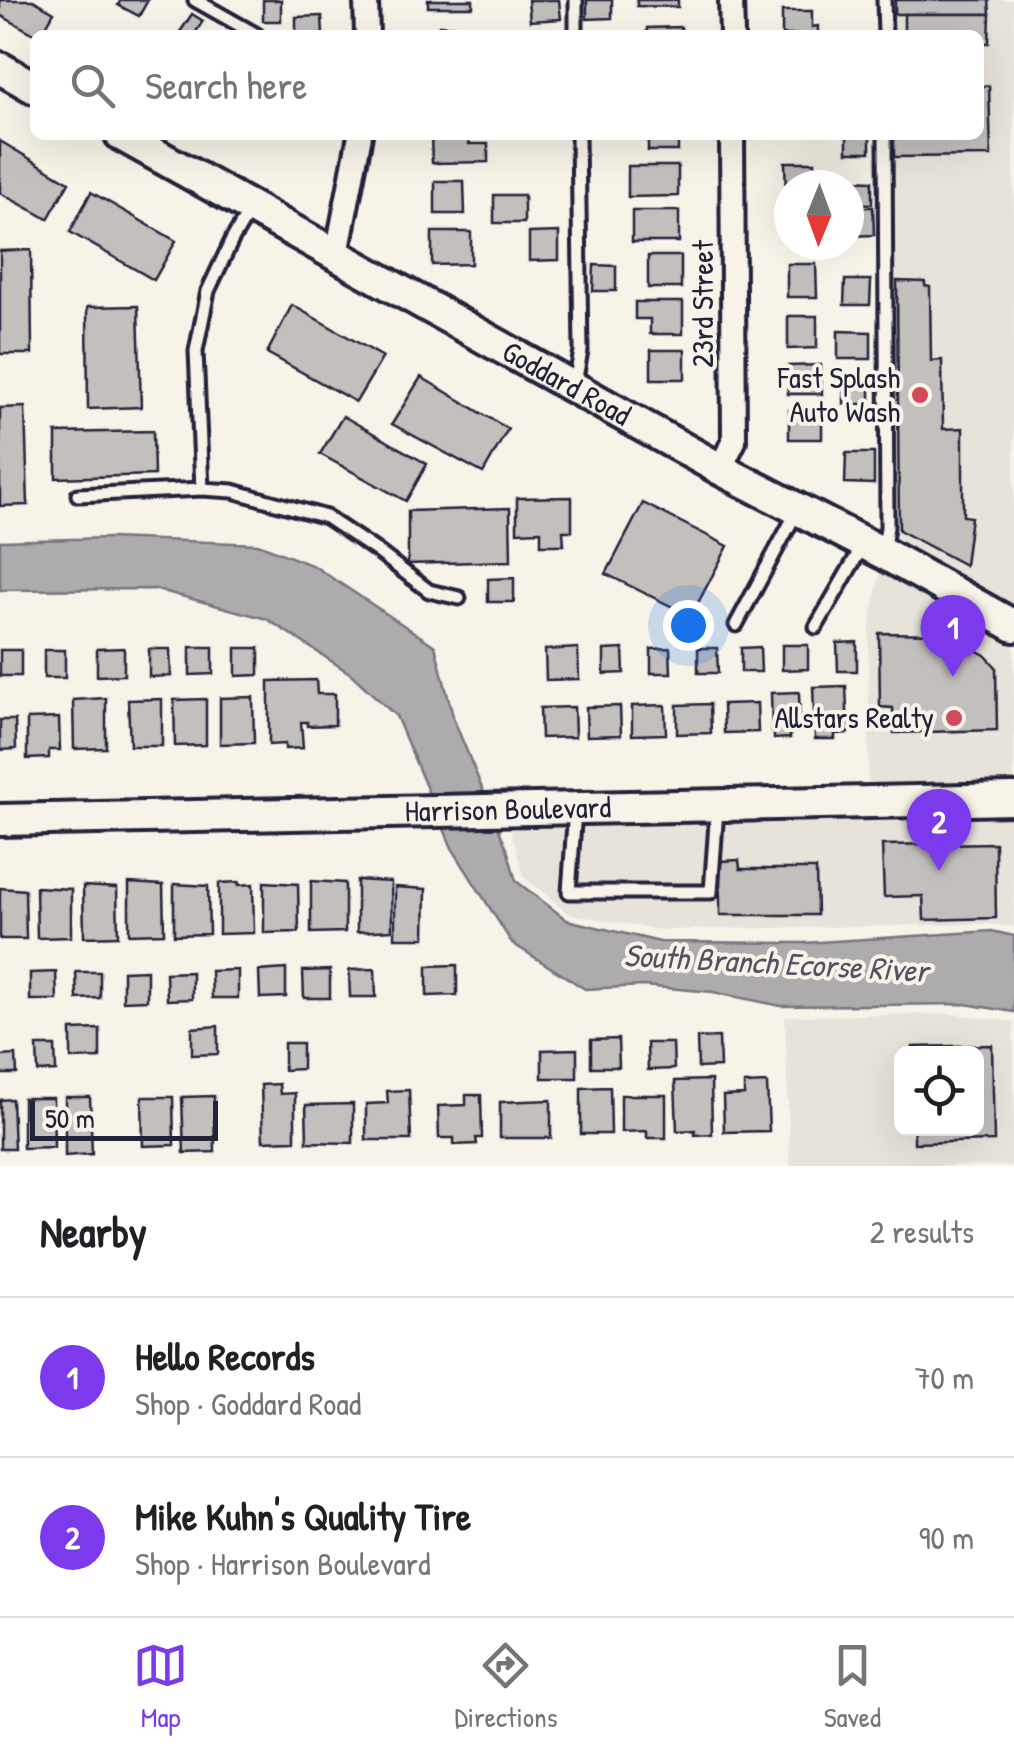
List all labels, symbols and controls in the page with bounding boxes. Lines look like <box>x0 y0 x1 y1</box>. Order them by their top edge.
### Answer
search box <box>30 30 984 140</box>
icon: search <box>65 58 120 113</box>
text: Search here <box>145 59 307 111</box>
north arrow <box>774 170 864 260</box>
street label: 23rd Street <box>682 240 722 368</box>
street label: Goddard Road <box>496 331 639 434</box>
place label: Fast Splash Auto Wash <box>777 357 900 431</box>
marker: Fast Splash Auto Wash <box>909 384 931 406</box>
pin: 1 <box>920 594 986 677</box>
your location <box>663 600 714 651</box>
place label: Allstars Realty <box>774 697 934 737</box>
marker: Allstars Realty <box>943 707 965 729</box>
street label: Harrison Boulevard <box>404 786 612 831</box>
pin: 2 <box>906 788 972 871</box>
water label: South Branch Ecorse River <box>623 933 933 992</box>
map controls <box>894 1046 984 1136</box>
button: locate <box>894 1046 984 1136</box>
scale bar <box>30 1096 218 1140</box>
text: 50 m <box>45 1099 95 1137</box>
text: Nearby <box>40 1203 147 1260</box>
text: 2 results <box>870 1210 974 1253</box>
text: Hello Records <box>135 1330 315 1382</box>
text: 1 <box>67 1356 78 1399</box>
text: 70 m <box>915 1356 974 1399</box>
text: Shop · Goddard Road <box>135 1382 361 1425</box>
text: Mike Kuhn's Quality Tire <box>135 1490 471 1542</box>
text: 2 <box>65 1516 80 1559</box>
text: 90 m <box>919 1516 974 1559</box>
text: Shop · Harrison Boulevard <box>135 1542 431 1585</box>
tab: Map <box>133 1638 188 1736</box>
tab: Directions <box>454 1638 557 1736</box>
tab: Saved <box>824 1638 881 1736</box>

